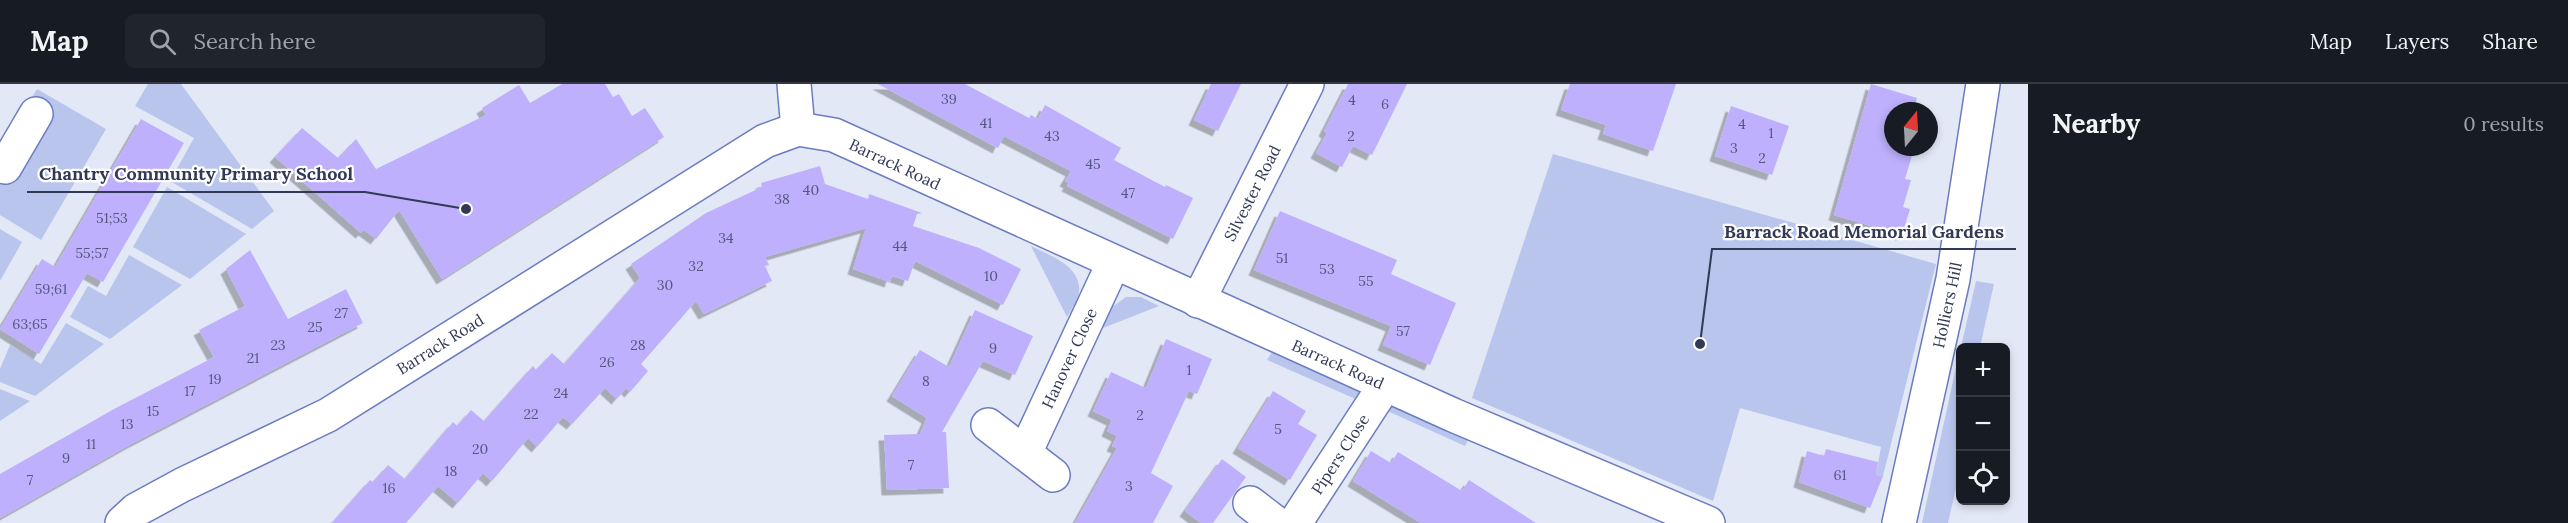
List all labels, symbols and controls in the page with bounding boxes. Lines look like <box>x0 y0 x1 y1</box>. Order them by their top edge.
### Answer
search box <box>125 14 545 68</box>
text: Map <box>30 23 89 59</box>
icon: search <box>146 25 179 58</box>
text: Search here <box>194 27 316 55</box>
text: Map <box>2309 28 2352 55</box>
text: Layers <box>2385 28 2449 55</box>
text: Share <box>2482 28 2538 55</box>
house number: 39 <box>941 90 957 108</box>
house number: 4 <box>1348 91 1356 109</box>
house number: 6 <box>1381 95 1389 113</box>
north arrow <box>1884 102 1938 156</box>
text: Nearby <box>2052 107 2140 140</box>
text: 0 results <box>2463 111 2544 136</box>
house number: 41 <box>980 114 992 132</box>
house number: 4 <box>1738 115 1746 133</box>
house number: 1 <box>1768 124 1774 142</box>
house number: 43 <box>1044 127 1060 145</box>
house number: 2 <box>1347 127 1355 145</box>
street label: Barrack Road <box>846 134 944 194</box>
house number: 3 <box>1730 139 1738 157</box>
street label: Silvester Road <box>1219 141 1285 244</box>
house number: 2 <box>1758 149 1766 167</box>
house number: 45 <box>1085 155 1101 173</box>
callout: Chantry Community Primary School <box>27 156 365 192</box>
text: Chantry Community Primary School <box>39 162 353 185</box>
house number: 40 <box>803 181 819 199</box>
house number: 47 <box>1121 184 1136 202</box>
house number: 38 <box>774 190 790 208</box>
house number: 51;53 <box>96 209 128 227</box>
callout: Barrack Road Memorial Gardens <box>1712 213 2016 249</box>
text: Barrack Road Memorial Gardens <box>1724 220 2004 243</box>
house number: 34 <box>718 229 734 247</box>
house number: 44 <box>892 237 908 255</box>
house number: 55;57 <box>75 244 109 262</box>
house number: 51 <box>1276 249 1288 267</box>
house number: 32 <box>688 257 704 275</box>
house number: 53 <box>1319 260 1335 278</box>
street label: Holliers Hill <box>1928 260 1966 350</box>
house number: 10 <box>984 267 998 285</box>
house number: 55 <box>1358 272 1374 290</box>
house number: 30 <box>657 276 673 294</box>
house number: 59;61 <box>35 280 67 298</box>
house number: 27 <box>334 304 349 322</box>
street label: Hanover Close <box>1037 304 1101 411</box>
street label: Barrack Road <box>393 309 487 379</box>
house number: 63;65 <box>12 315 48 333</box>
house number: 25 <box>307 318 323 336</box>
house number: 57 <box>1396 322 1411 340</box>
street label: Barrack Road <box>1289 335 1388 393</box>
house number: 23 <box>270 336 286 354</box>
house number: 28 <box>630 336 646 354</box>
house number: 9 <box>989 339 997 357</box>
map controls <box>1956 343 2010 505</box>
button: + <box>1956 343 2010 397</box>
house number: 21 <box>247 349 259 367</box>
house number: 26 <box>599 353 615 371</box>
house number: 1 <box>1186 361 1192 379</box>
house number: 19 <box>208 370 222 388</box>
house number: 8 <box>922 372 930 390</box>
house number: 17 <box>184 382 196 400</box>
house number: 24 <box>554 384 569 402</box>
button: − <box>1956 397 2010 451</box>
house number: 15 <box>147 402 159 420</box>
house number: 22 <box>523 405 539 423</box>
house number: 2 <box>1136 406 1144 424</box>
street label: Pipers Close <box>1307 410 1374 498</box>
house number: 13 <box>121 415 134 433</box>
house number: 5 <box>1274 420 1282 438</box>
house number: 11 <box>86 435 96 453</box>
house number: 20 <box>472 440 488 458</box>
house number: 9 <box>62 449 70 467</box>
button: locate <box>1956 451 2010 505</box>
house number: 7 <box>908 456 915 474</box>
house number: 18 <box>445 462 458 480</box>
house number: 61 <box>1833 466 1847 484</box>
house number: 7 <box>27 471 34 489</box>
house number: 3 <box>1125 477 1133 495</box>
house number: 16 <box>382 479 396 497</box>

